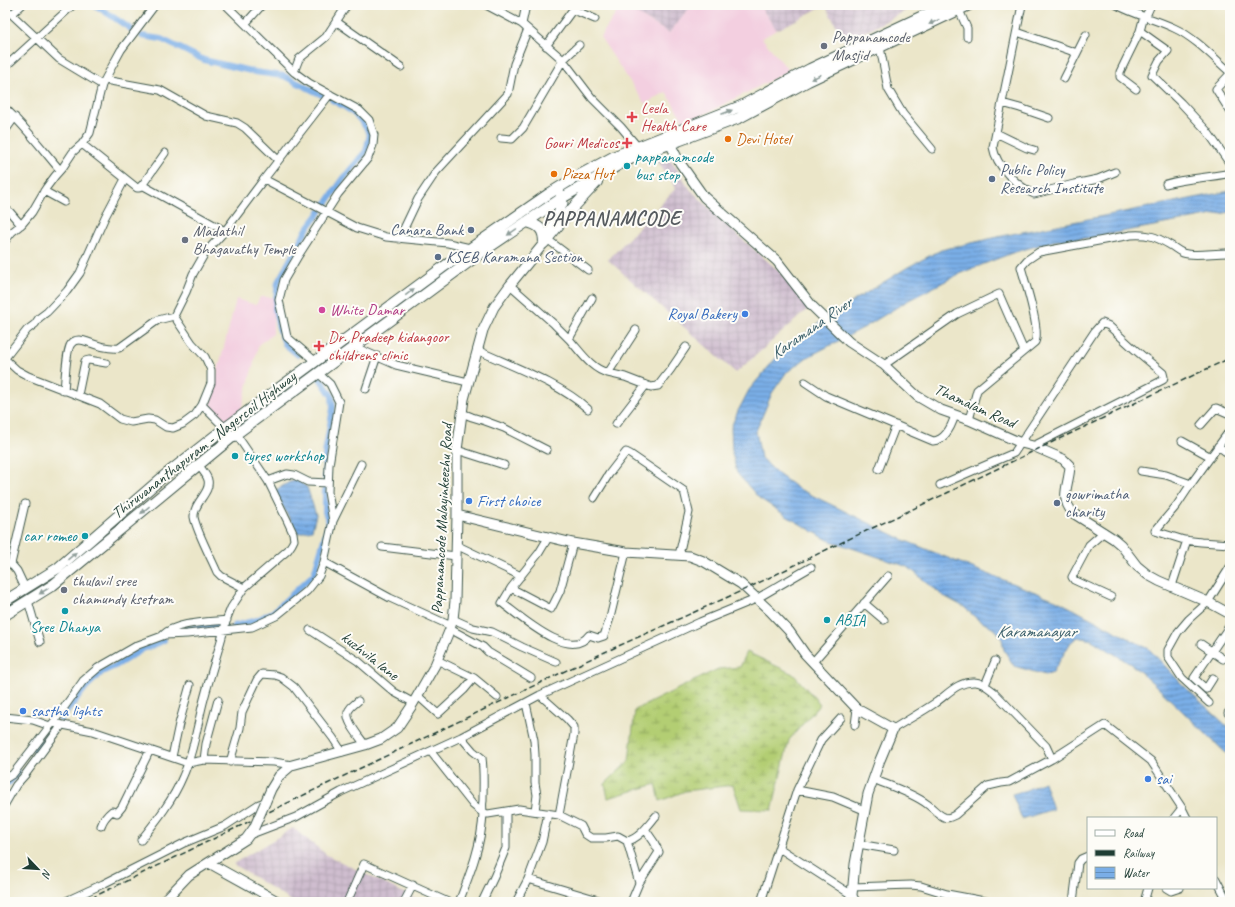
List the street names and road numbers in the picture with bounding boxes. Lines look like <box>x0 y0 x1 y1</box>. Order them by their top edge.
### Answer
street label: Thiruvananthapuram - Nagercoil Highway <box>108 366 301 523</box>
street label: Thamalam Road <box>931 379 1021 434</box>
street label: Pappanamcode Malayinkeezhu Road <box>427 421 457 615</box>
street label: kuzhvila lane <box>337 627 404 686</box>

